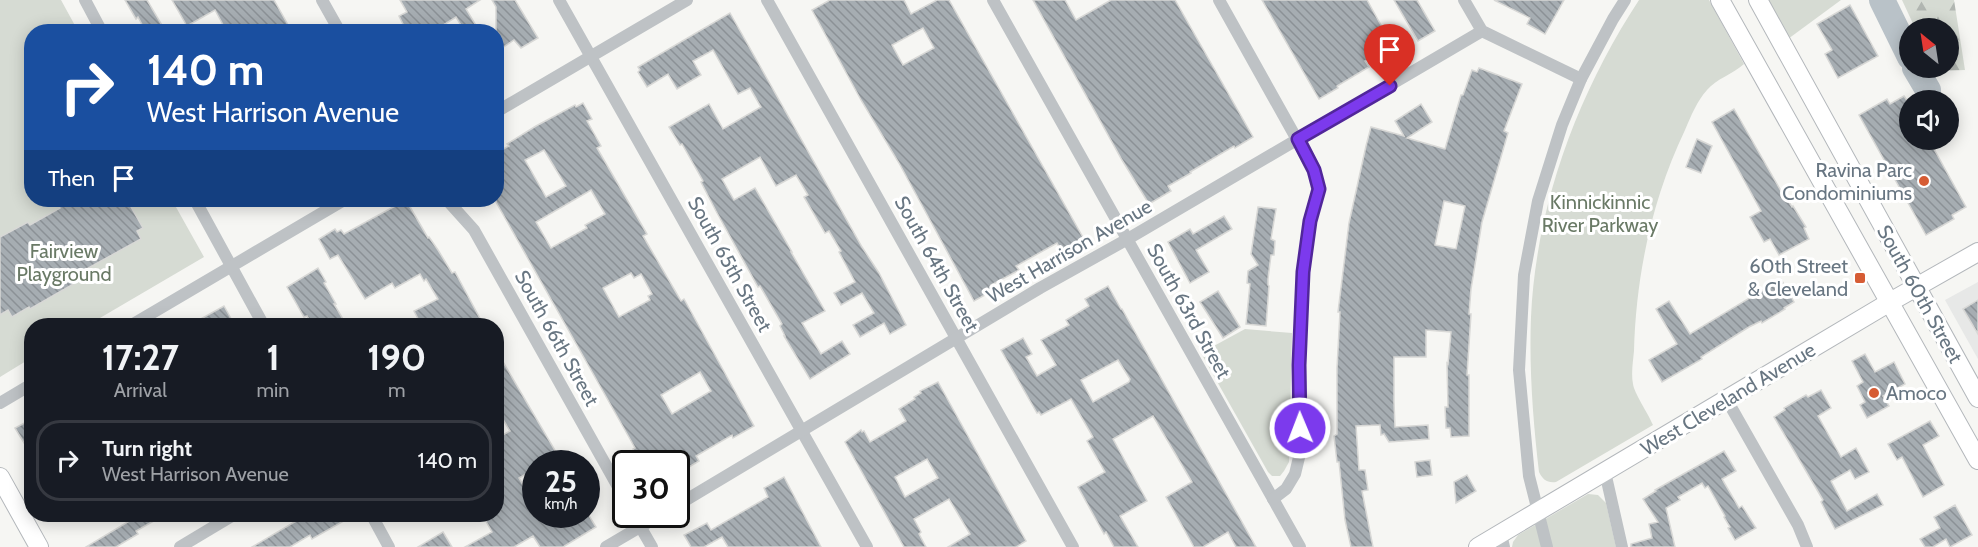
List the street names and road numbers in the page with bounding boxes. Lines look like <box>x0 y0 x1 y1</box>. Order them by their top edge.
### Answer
street label: South 65th Street <box>683 192 777 336</box>
street label: South 64th Street <box>890 192 984 336</box>
street label: West Harrison Avenue <box>982 194 1156 308</box>
street label: South 60th Street <box>1872 221 1968 367</box>
street label: South 63rd Street <box>1142 239 1236 383</box>
street label: South 66th Street <box>510 266 604 410</box>
street label: West Cleveland Avenue <box>1636 337 1820 461</box>

